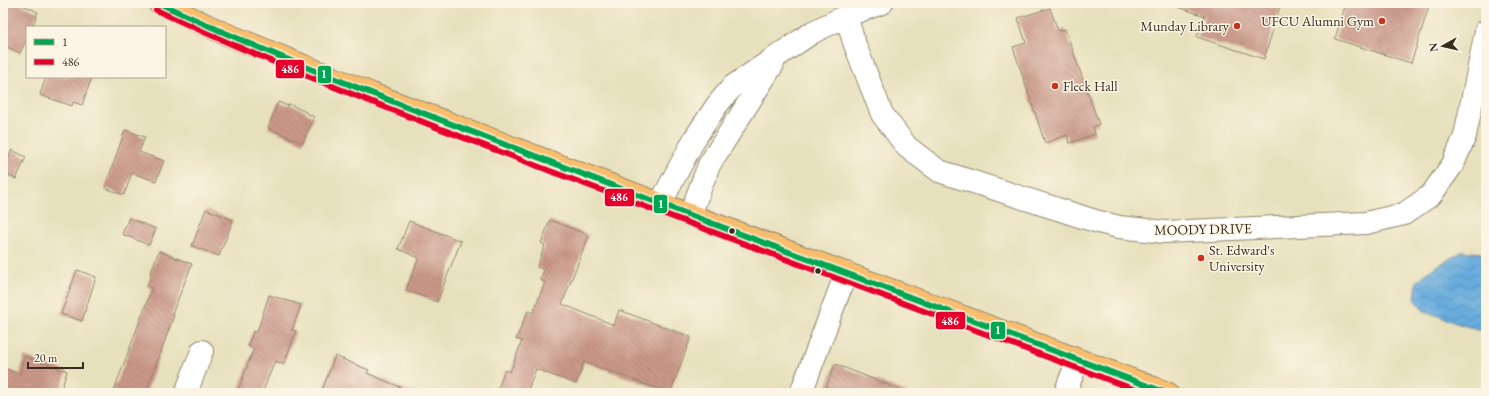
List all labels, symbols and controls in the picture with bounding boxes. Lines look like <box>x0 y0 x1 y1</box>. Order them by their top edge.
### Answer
place label: UFCU Alumni Gym <box>1261 12 1374 30</box>
marker: UFCU Alumni Gym <box>1377 16 1387 26</box>
place label: Munday Library <box>1140 17 1230 35</box>
marker: Munday Library <box>1232 21 1242 31</box>
legend <box>26 26 166 78</box>
north arrow <box>1423 26 1463 66</box>
text: 1 <box>62 34 68 50</box>
text: N <box>1426 42 1441 53</box>
text: 486 <box>62 54 80 70</box>
line badge: 486 <box>275 59 305 79</box>
text: 486 <box>281 62 299 76</box>
line badge: 1 <box>317 65 332 84</box>
text: 1 <box>321 67 327 81</box>
place label: Fleck Hall <box>1063 77 1118 95</box>
marker: Fleck Hall <box>1050 81 1060 91</box>
line badge: 486 <box>604 188 635 207</box>
text: 486 <box>610 190 628 204</box>
line badge: 1 <box>653 194 668 214</box>
text: 1 <box>658 197 664 211</box>
street label: MOODY DRIVE <box>1154 219 1252 239</box>
unlabelled marker <box>727 226 737 236</box>
place label: St. Edward's University <box>1209 241 1275 275</box>
marker: St. Edward's University <box>1196 253 1206 263</box>
unlabelled marker <box>813 266 823 276</box>
line badge: 486 <box>935 311 966 330</box>
text: 486 <box>941 314 959 328</box>
line badge: 1 <box>990 321 1006 340</box>
text: 1 <box>995 323 1001 337</box>
scale bar <box>28 344 83 370</box>
text: 20 m <box>34 350 58 366</box>

